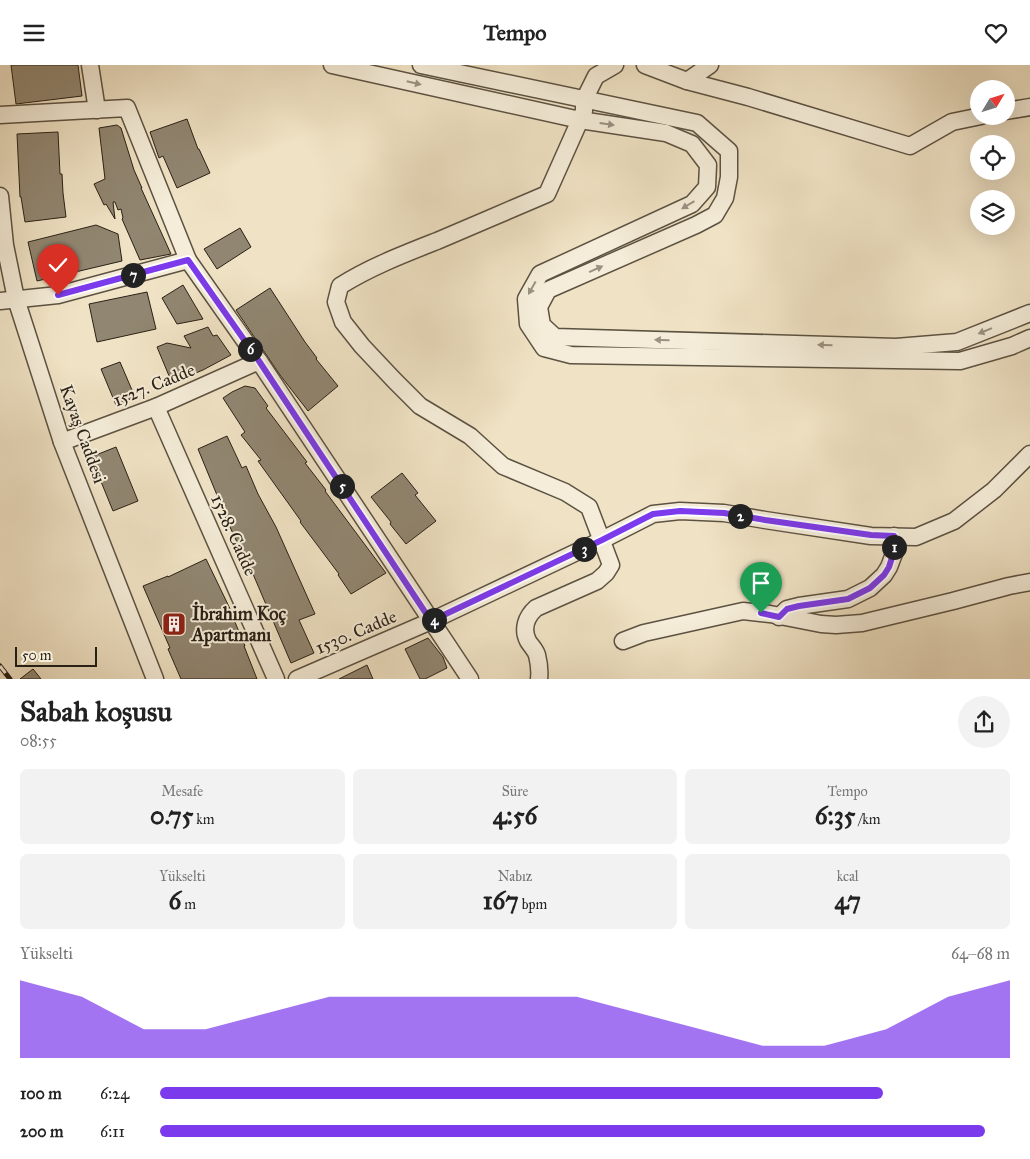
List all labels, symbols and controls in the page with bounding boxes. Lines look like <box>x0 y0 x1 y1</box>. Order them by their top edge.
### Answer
icon: menu <box>20 19 48 47</box>
text: Tempo <box>483 19 547 46</box>
icon: heart <box>982 19 1010 47</box>
one-way arrow <box>406 79 421 87</box>
north arrow <box>970 80 1015 125</box>
map controls <box>970 80 1015 235</box>
one-way arrow <box>599 120 615 128</box>
button: locate <box>970 135 1015 180</box>
button: layers <box>970 190 1015 235</box>
one-way arrow <box>681 200 694 209</box>
pin <box>37 244 79 295</box>
icon: check <box>44 251 72 279</box>
pin: 7 <box>120 263 146 287</box>
one-way arrow <box>589 264 603 272</box>
text: 7 <box>130 267 137 284</box>
one-way arrow <box>528 281 536 296</box>
one-way arrow <box>978 328 992 336</box>
one-way arrow <box>654 336 670 344</box>
pin: 6 <box>238 337 262 361</box>
text: 6 <box>247 341 254 358</box>
one-way arrow <box>817 341 833 349</box>
street label: 1527. Cadde <box>110 359 198 411</box>
street label: Kayaş Caddesi <box>55 382 111 486</box>
pin: 5 <box>330 473 354 499</box>
text: 5 <box>339 478 346 495</box>
street label: 1528. Cadde <box>206 491 262 579</box>
pin: 2 <box>728 503 752 529</box>
text: 2 <box>737 508 744 525</box>
pin: 1 <box>882 535 906 559</box>
pin: 3 <box>572 537 596 561</box>
text: 1 <box>892 539 897 556</box>
text: 3 <box>582 541 587 558</box>
pin <box>740 562 782 613</box>
icon: arrive <box>747 569 775 597</box>
place label: İbrahim Koç Apartmanı <box>191 601 286 647</box>
street label: 1530. Cadde <box>312 605 400 659</box>
pin: 4 <box>422 607 446 633</box>
building icon: İbrahim Koç Apartmanı <box>161 611 187 637</box>
text: 4 <box>431 612 438 629</box>
scale bar <box>15 644 98 667</box>
text: 50 m <box>22 647 51 664</box>
text: Sabah koşusu <box>20 694 172 729</box>
button: share <box>958 696 1010 748</box>
text: 08:55 <box>20 731 57 750</box>
text: Mesafe <box>162 783 203 800</box>
text: Süre <box>502 783 528 800</box>
text: Tempo <box>828 783 868 800</box>
text: 0.75 <box>150 800 193 831</box>
text: 4:56 <box>493 800 537 831</box>
text: 6:35 <box>815 800 856 831</box>
text: km <box>193 811 215 828</box>
text: /km <box>856 811 881 828</box>
text: Yükselti <box>159 868 205 885</box>
text: Nabız <box>498 868 532 885</box>
text: kcal <box>837 868 859 885</box>
text: 6 <box>169 885 181 916</box>
text: 167 <box>483 885 519 916</box>
text: 47 <box>835 885 861 916</box>
text: m <box>181 896 196 913</box>
text: bpm <box>519 896 547 913</box>
text: Yükselti <box>20 944 73 963</box>
text: 64–68 m <box>951 944 1010 963</box>
text: 100 m <box>20 1084 62 1103</box>
text: 6:24 <box>100 1084 129 1103</box>
text: 200 m <box>20 1122 63 1141</box>
text: 6:11 <box>100 1122 125 1141</box>

